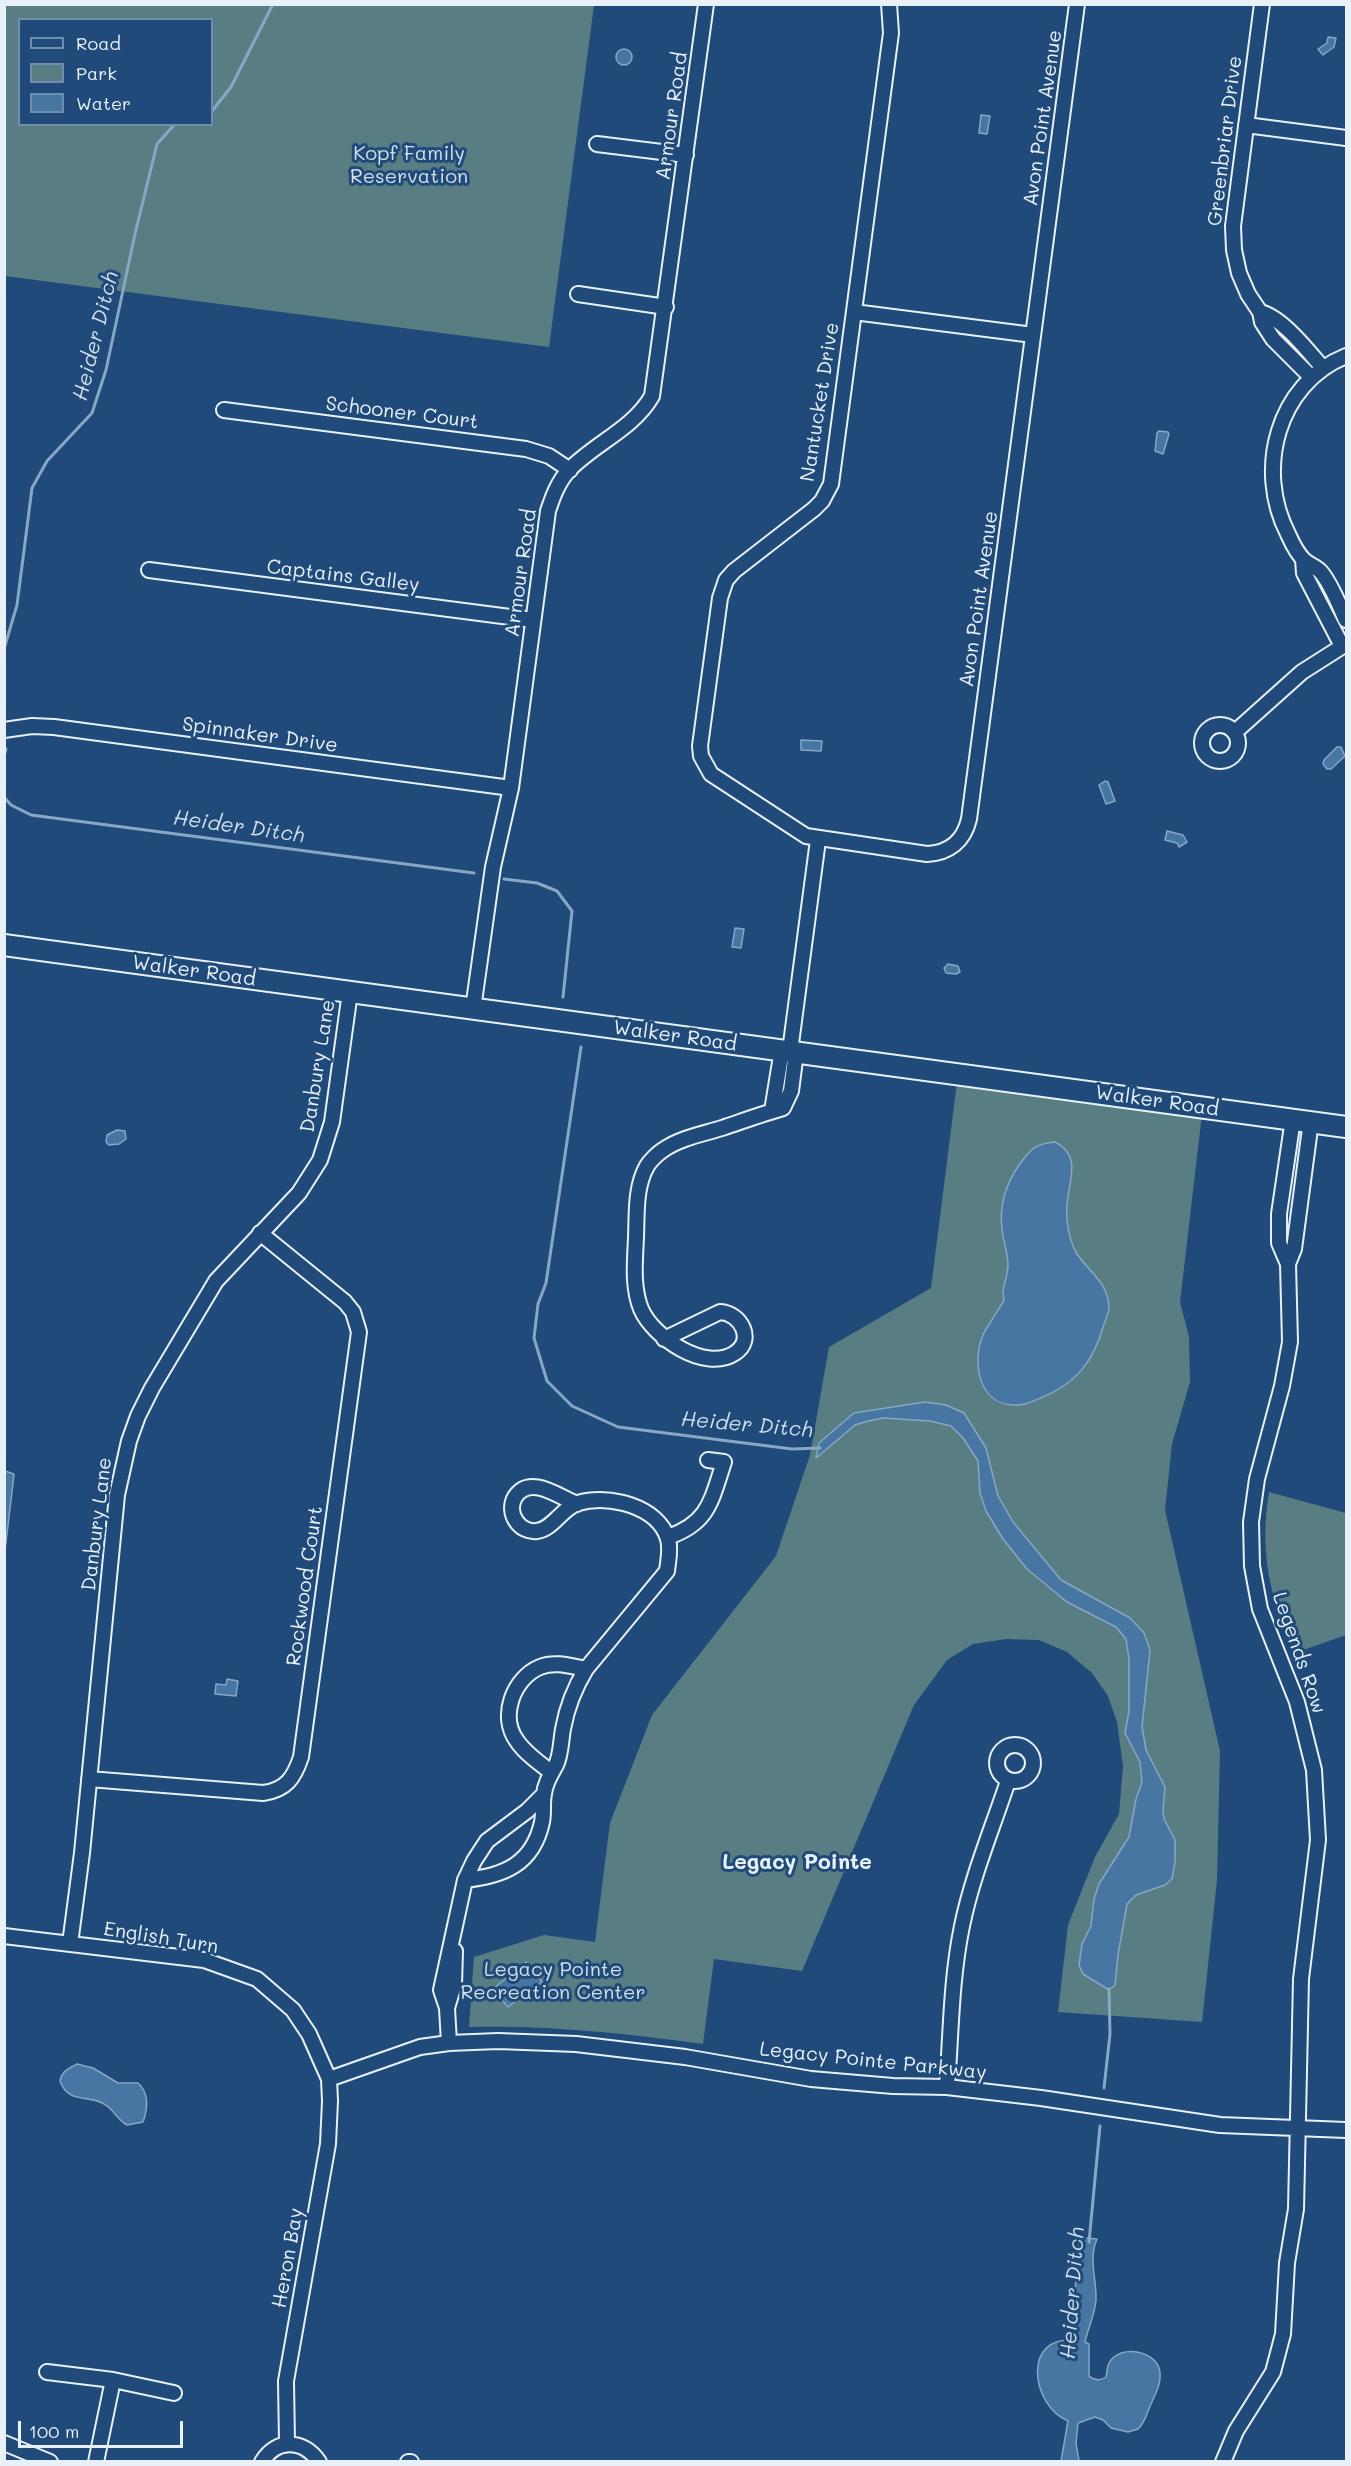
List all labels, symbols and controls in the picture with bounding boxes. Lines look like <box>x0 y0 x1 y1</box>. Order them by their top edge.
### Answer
legend <box>18 18 213 126</box>
street label: Avon Point Avenue <box>1019 28 1067 208</box>
text: Road <box>76 31 121 55</box>
street label: Armour Road <box>651 51 693 181</box>
street label: Greenbriar Drive <box>1203 54 1247 228</box>
text: Park <box>76 61 117 85</box>
text: Water <box>76 91 131 115</box>
park label: Kopf Family Reservation <box>350 142 468 189</box>
water label: Heider Ditch <box>68 269 124 403</box>
street label: Nantucket Drive <box>796 321 844 483</box>
street label: Schooner Court <box>324 392 480 434</box>
street label: Armour Road <box>500 508 542 638</box>
street label: Avon Point Avenue <box>955 509 1003 689</box>
street label: Captains Galley <box>265 555 421 597</box>
street label: Spinnaker Drive <box>181 712 339 758</box>
water label: Heider Ditch <box>172 805 306 849</box>
street label: Walker Road <box>131 950 257 992</box>
street label: Danbury Lane <box>296 998 340 1134</box>
street label: Walker Road <box>612 1015 738 1057</box>
street label: Walker Road <box>1094 1080 1220 1122</box>
water label: Heider Ditch <box>680 1407 814 1443</box>
street label: Danbury Lane <box>77 1456 117 1592</box>
street label: Rockwood Court <box>282 1504 328 1668</box>
street label: Legends Row <box>1267 1589 1331 1717</box>
district label: Legacy Pointe <box>722 1850 872 1876</box>
street label: English Turn <box>102 1917 220 1959</box>
park label: Legacy Pointe Recreation Center <box>460 1958 646 2005</box>
street label: Legacy Pointe Parkway <box>758 2037 988 2085</box>
street label: Heron Bay <box>267 2206 309 2310</box>
water label: Heider Ditch <box>1056 2226 1090 2360</box>
scale bar <box>21 2409 186 2447</box>
text: 100 m <box>29 2419 79 2443</box>

